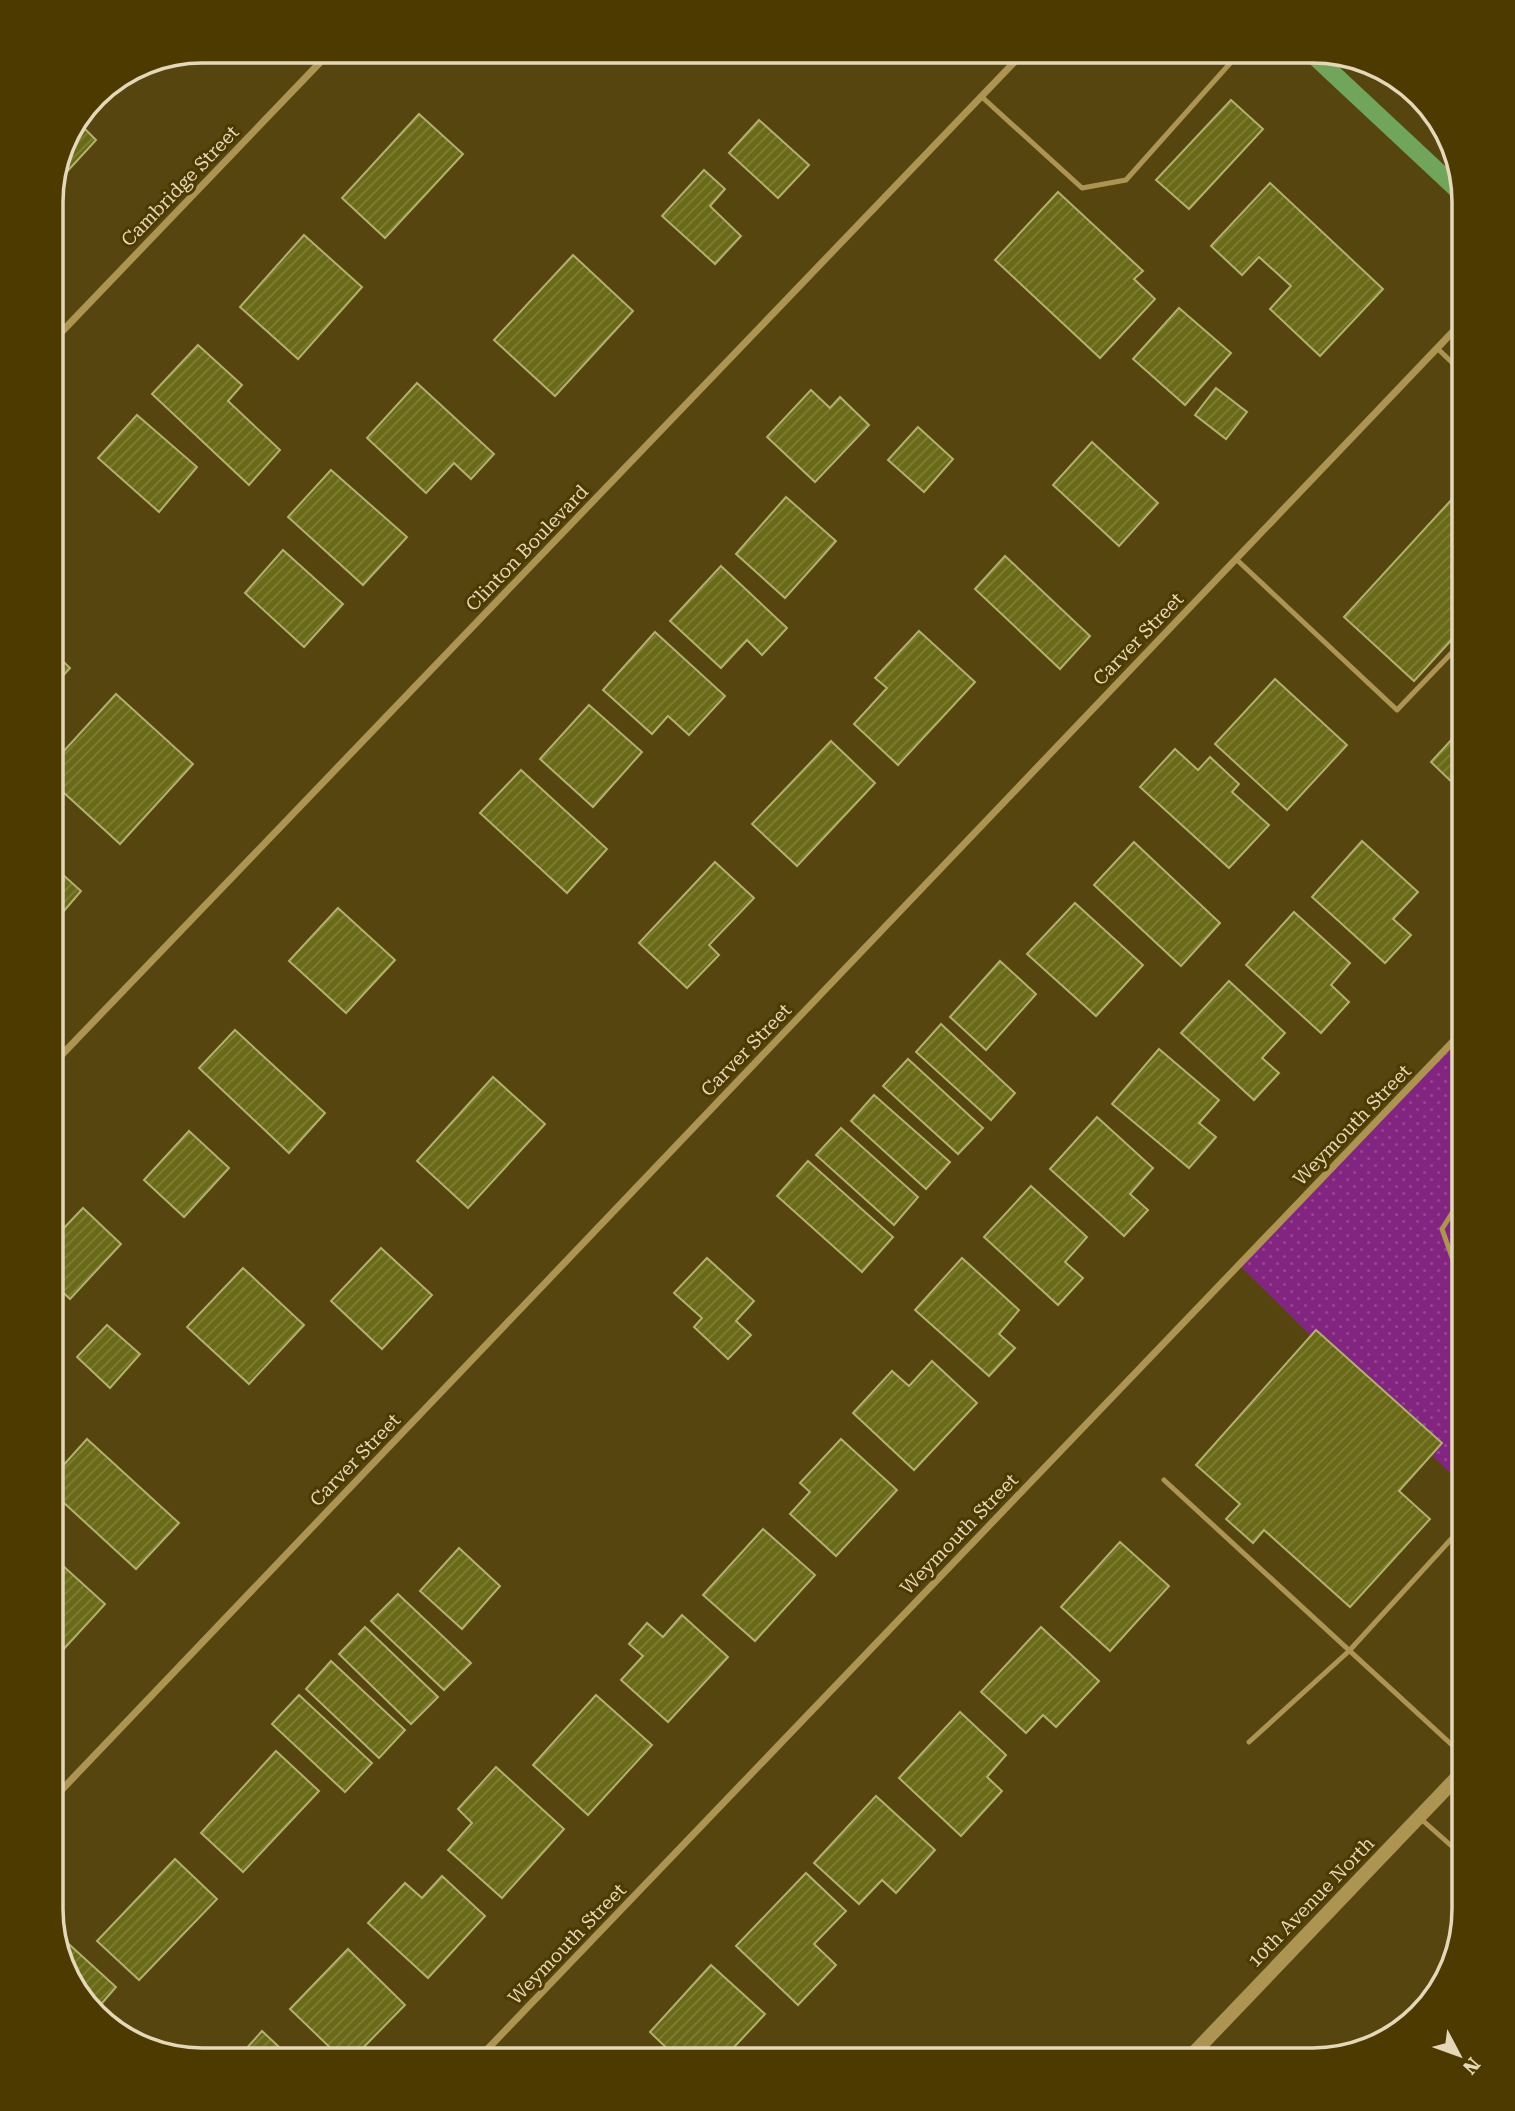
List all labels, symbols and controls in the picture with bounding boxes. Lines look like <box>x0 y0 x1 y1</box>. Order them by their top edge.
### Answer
street label: Cambridge Street <box>116 121 244 251</box>
street label: Clinton Boulevard <box>461 480 593 616</box>
street label: Carver Street <box>1088 588 1188 690</box>
street label: Carver Street <box>696 999 796 1101</box>
street label: Weymouth Street <box>1288 1060 1416 1190</box>
street label: Carver Street <box>305 1409 405 1511</box>
street label: Weymouth Street <box>895 1469 1023 1599</box>
street label: 10th Avenue North <box>1243 1832 1379 1972</box>
street label: Weymouth Street <box>503 1879 631 2009</box>
north arrow <box>1424 2020 1494 2090</box>
text: N <box>1458 2053 1485 2079</box>

